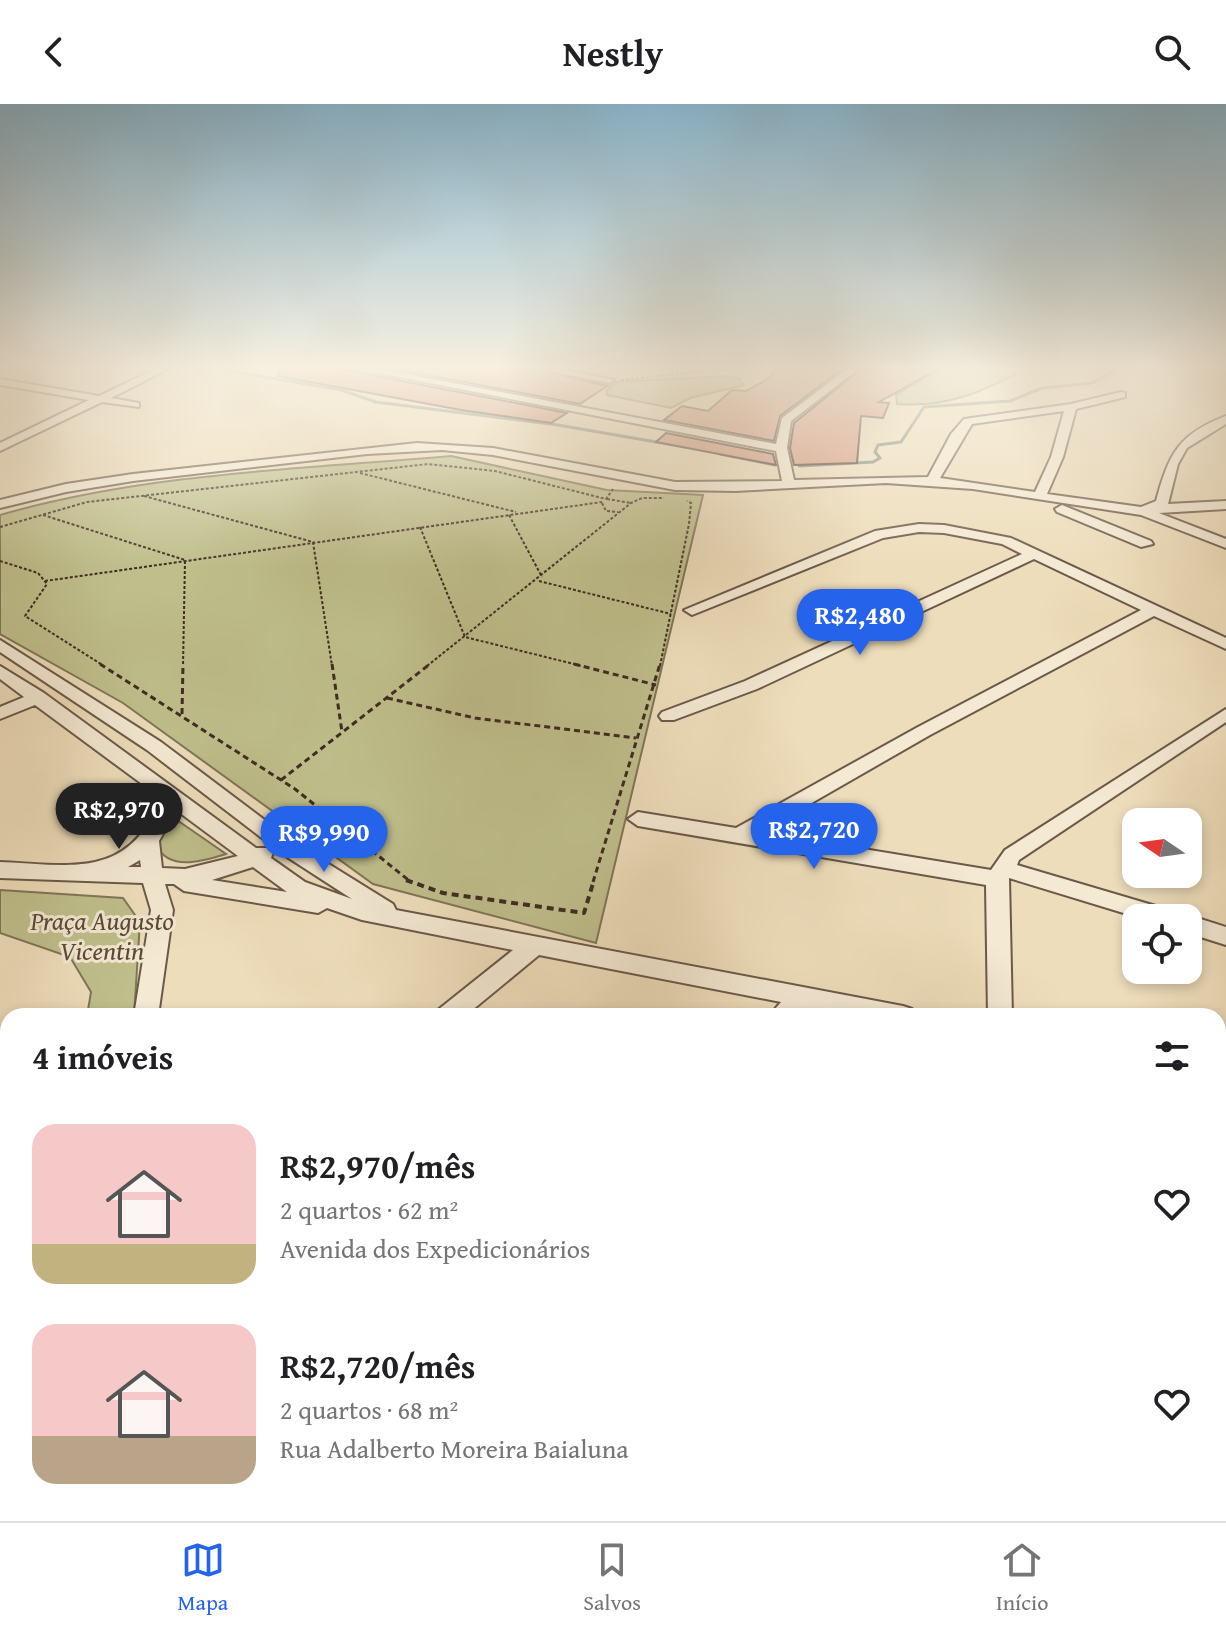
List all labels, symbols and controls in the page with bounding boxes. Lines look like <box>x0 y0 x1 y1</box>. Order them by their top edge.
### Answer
text: Nestly <box>563 26 663 79</box>
icon: back <box>32 30 76 74</box>
icon: search <box>1150 30 1194 74</box>
pin: R$2,480 <box>786 589 934 657</box>
text: R$2,480 <box>815 595 905 634</box>
pin: R$2,970 <box>45 783 193 851</box>
text: R$2,970 <box>74 789 164 828</box>
pin: R$2,720 <box>740 803 888 871</box>
pin: R$9,990 <box>250 806 398 874</box>
north arrow <box>1122 808 1202 888</box>
map controls <box>1122 808 1202 984</box>
text: R$2,720 <box>769 809 859 848</box>
text: R$9,990 <box>279 812 369 851</box>
park label: Praça Augusto Vicentin <box>29 901 174 970</box>
button: locate <box>1122 904 1202 984</box>
text: 4 imóveis <box>32 1032 173 1081</box>
icon: filters <box>1150 1034 1194 1078</box>
text: R$2,970/mês <box>280 1141 475 1190</box>
icon: home <box>96 1156 192 1252</box>
icon: heart <box>1150 1182 1194 1226</box>
text: 2 quartos · 62 m² <box>280 1190 458 1229</box>
text: Avenida dos Expedicionários <box>280 1229 590 1268</box>
text: R$2,720/mês <box>280 1341 475 1390</box>
icon: home <box>96 1356 192 1452</box>
icon: heart <box>1150 1382 1194 1426</box>
text: 2 quartos · 68 m² <box>280 1390 458 1429</box>
text: Rua Adalberto Moreira Baialuna <box>280 1429 629 1468</box>
tab: Mapa <box>178 1538 228 1618</box>
tab: Salvos <box>583 1538 641 1618</box>
tab: Início <box>996 1538 1048 1618</box>

